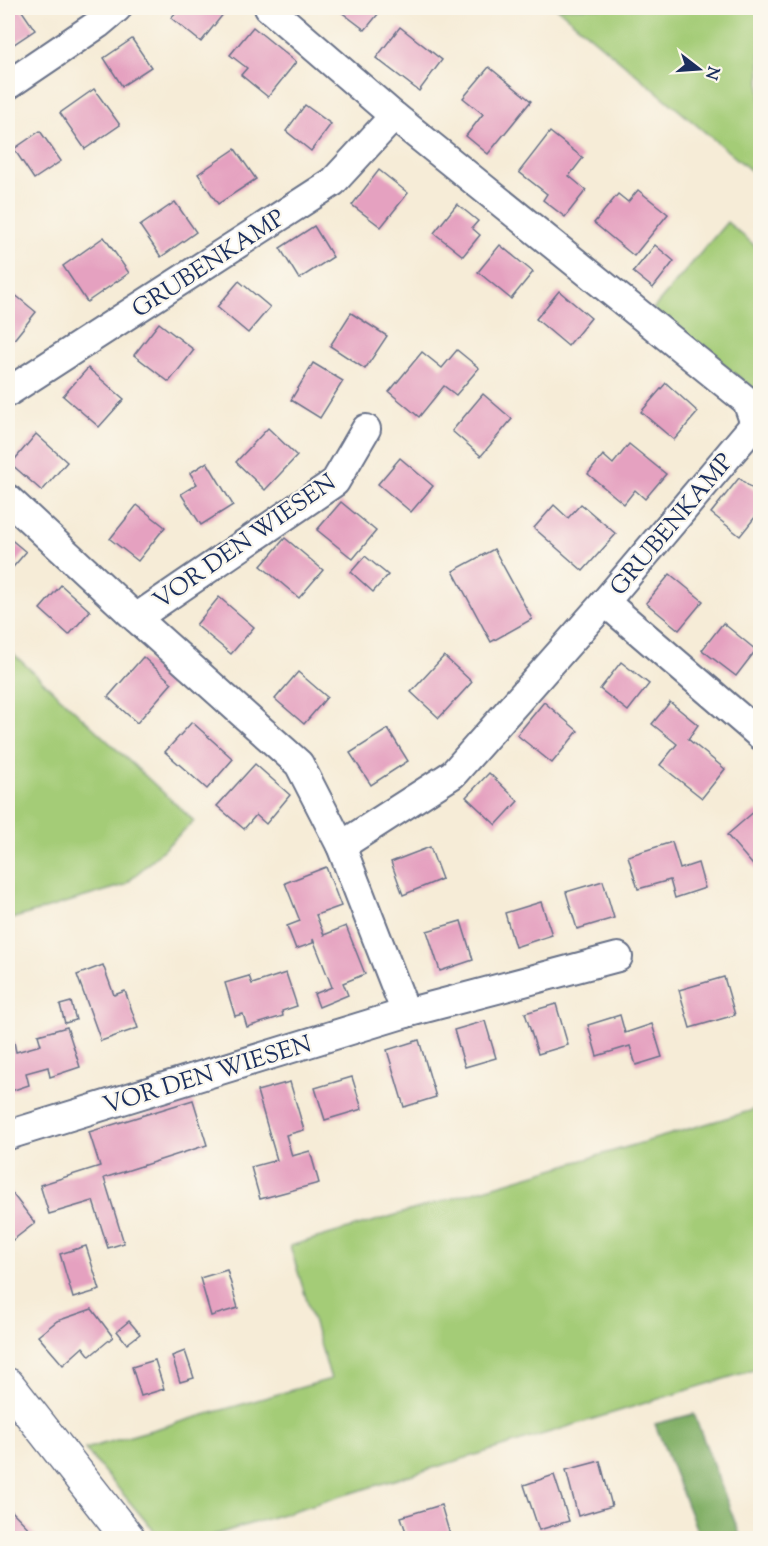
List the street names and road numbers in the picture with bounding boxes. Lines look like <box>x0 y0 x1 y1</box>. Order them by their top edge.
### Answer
street label: GRUBENKAMP <box>126 202 292 327</box>
street label: GRUBENKAMP <box>603 447 742 604</box>
street label: VOR DEN WIESEN <box>147 467 343 619</box>
street label: VOR DEN WIESEN <box>99 1028 316 1124</box>

